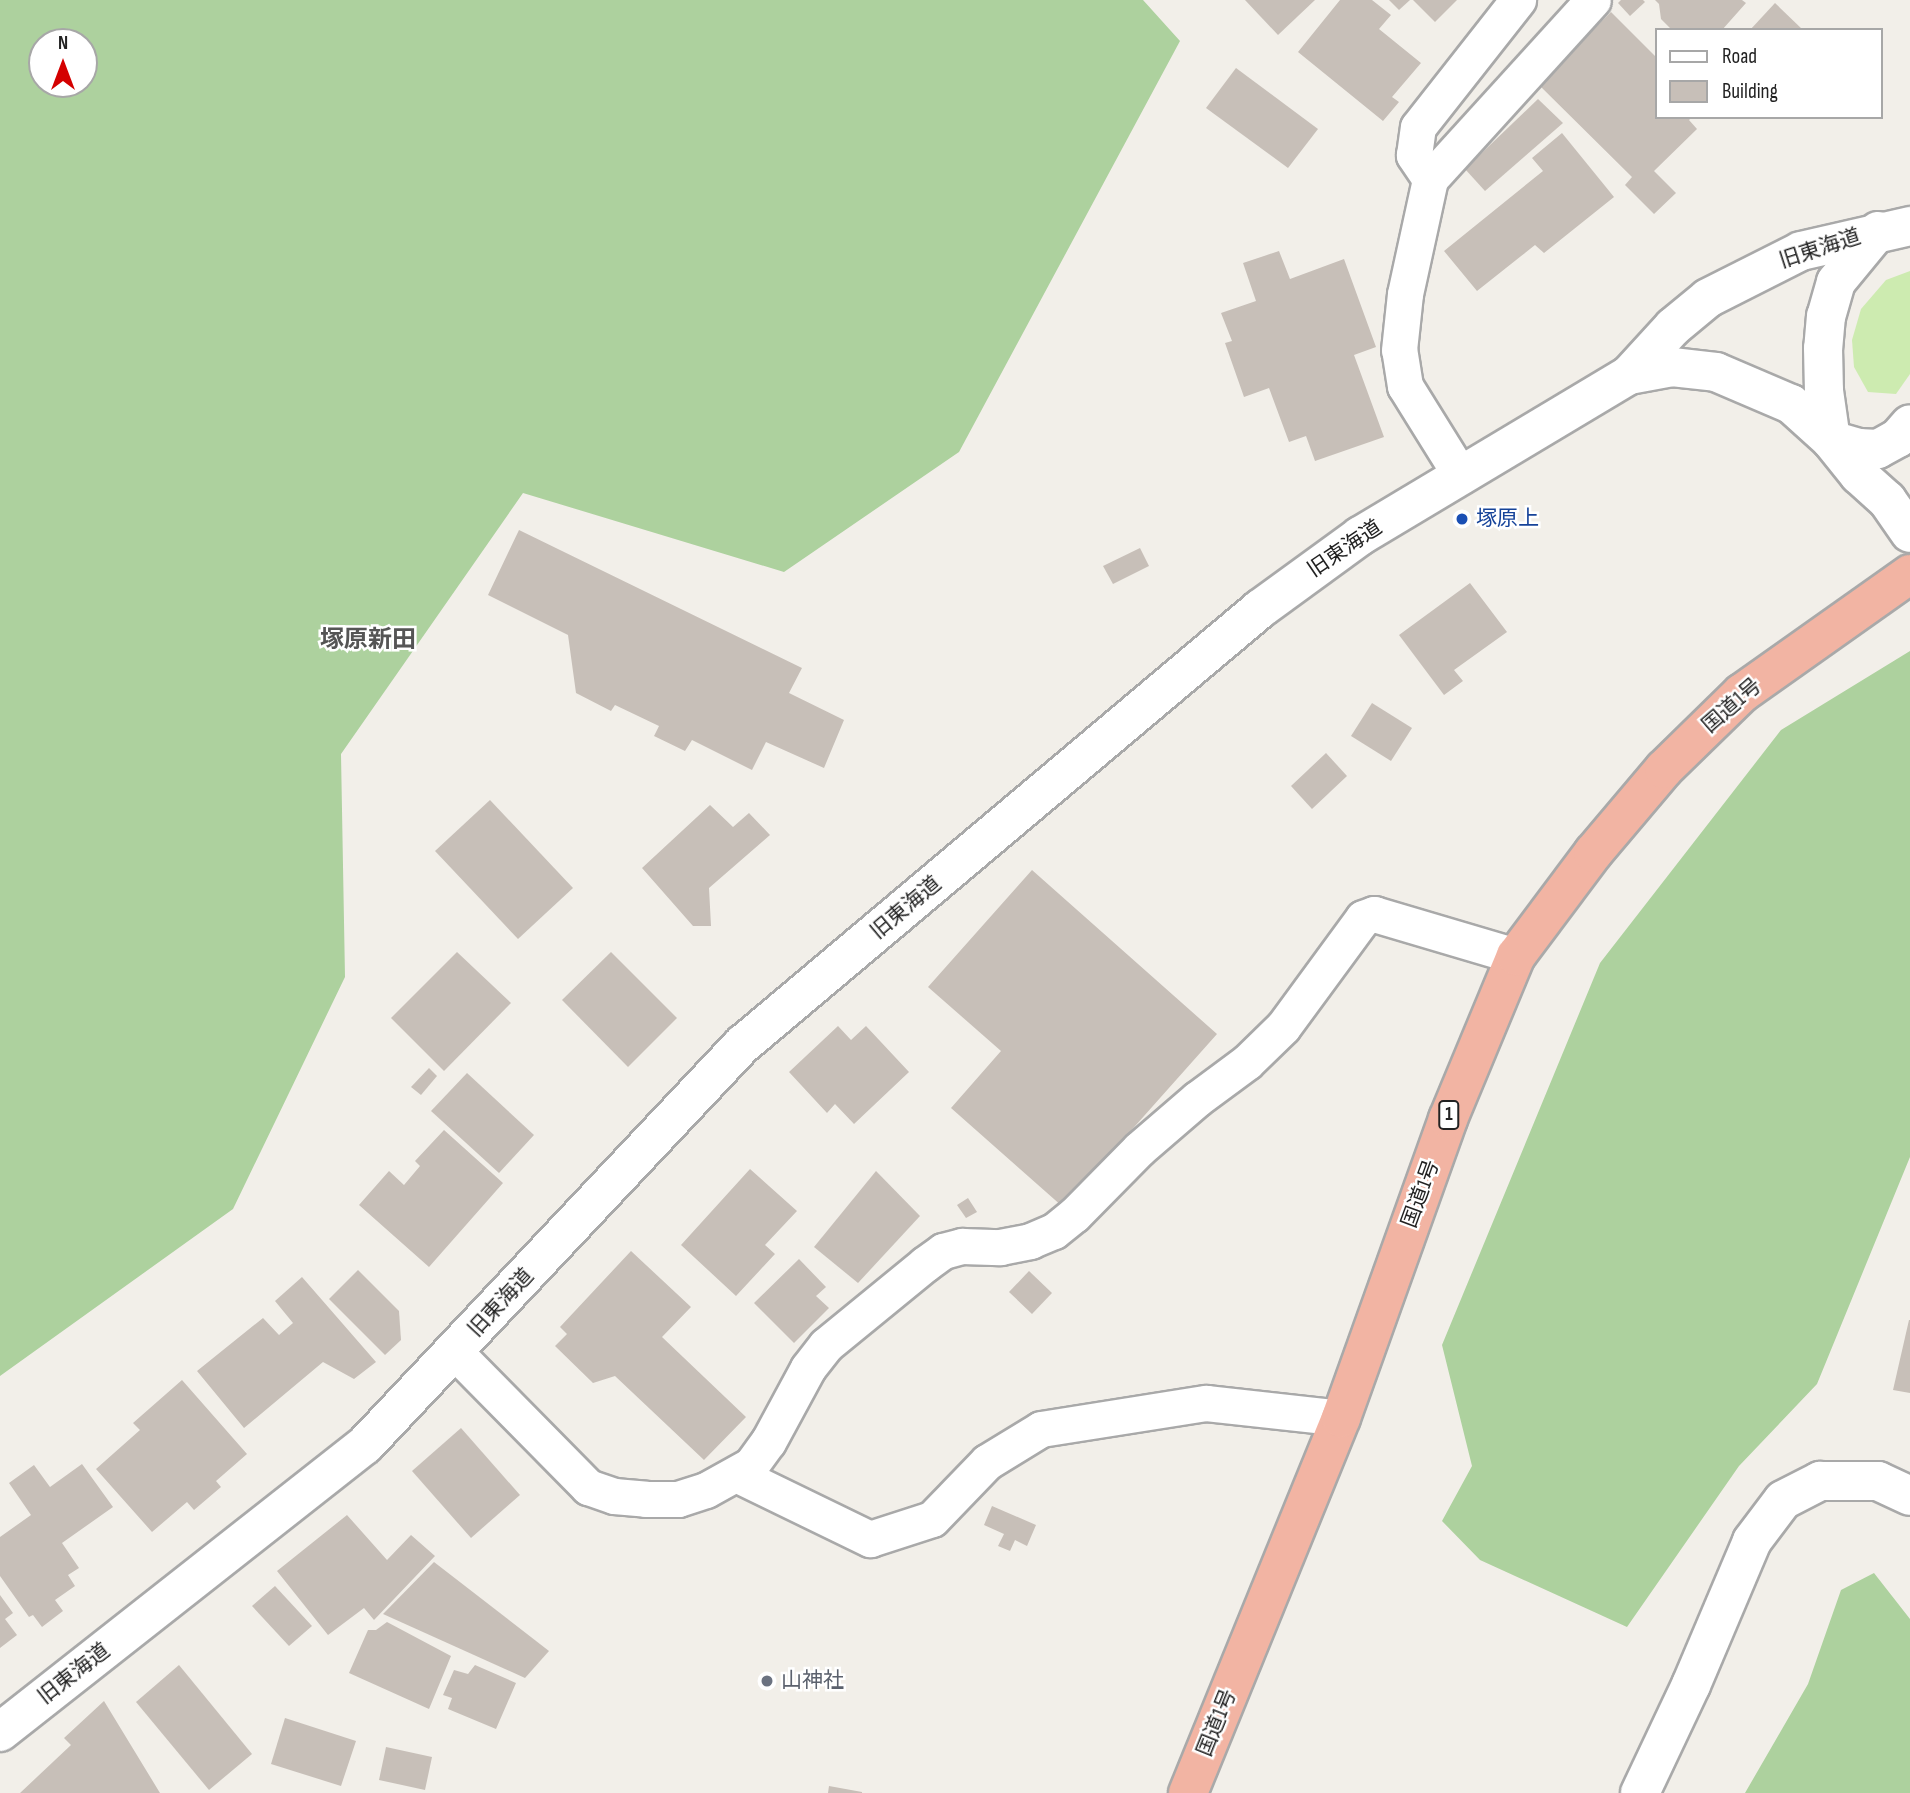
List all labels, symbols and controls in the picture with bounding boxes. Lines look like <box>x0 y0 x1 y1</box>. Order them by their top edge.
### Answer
north arrow <box>28 28 98 98</box>
legend <box>1654 28 1882 119</box>
text: N <box>58 32 68 55</box>
text: Road <box>1722 44 1757 69</box>
text: Building <box>1722 79 1778 104</box>
street label: 旧東海道 <box>1776 224 1864 274</box>
place label: 塚原上 <box>1476 506 1539 532</box>
marker: 塚原上 <box>1454 511 1470 527</box>
street label: 旧東海道 <box>1303 515 1387 583</box>
district label: 塚原新田 <box>320 626 416 654</box>
street label: 国道1号 <box>1697 673 1767 739</box>
street label: 旧東海道 <box>866 871 946 945</box>
road number: 1 <box>1437 1100 1461 1130</box>
street label: 国道1号 <box>1397 1157 1445 1231</box>
street label: 旧東海道 <box>463 1264 539 1342</box>
street label: 旧東海道 <box>33 1638 115 1710</box>
place label: 山神社 <box>781 1668 844 1694</box>
marker: 山神社 <box>759 1673 775 1689</box>
street label: 国道1号 <box>1192 1686 1242 1760</box>

